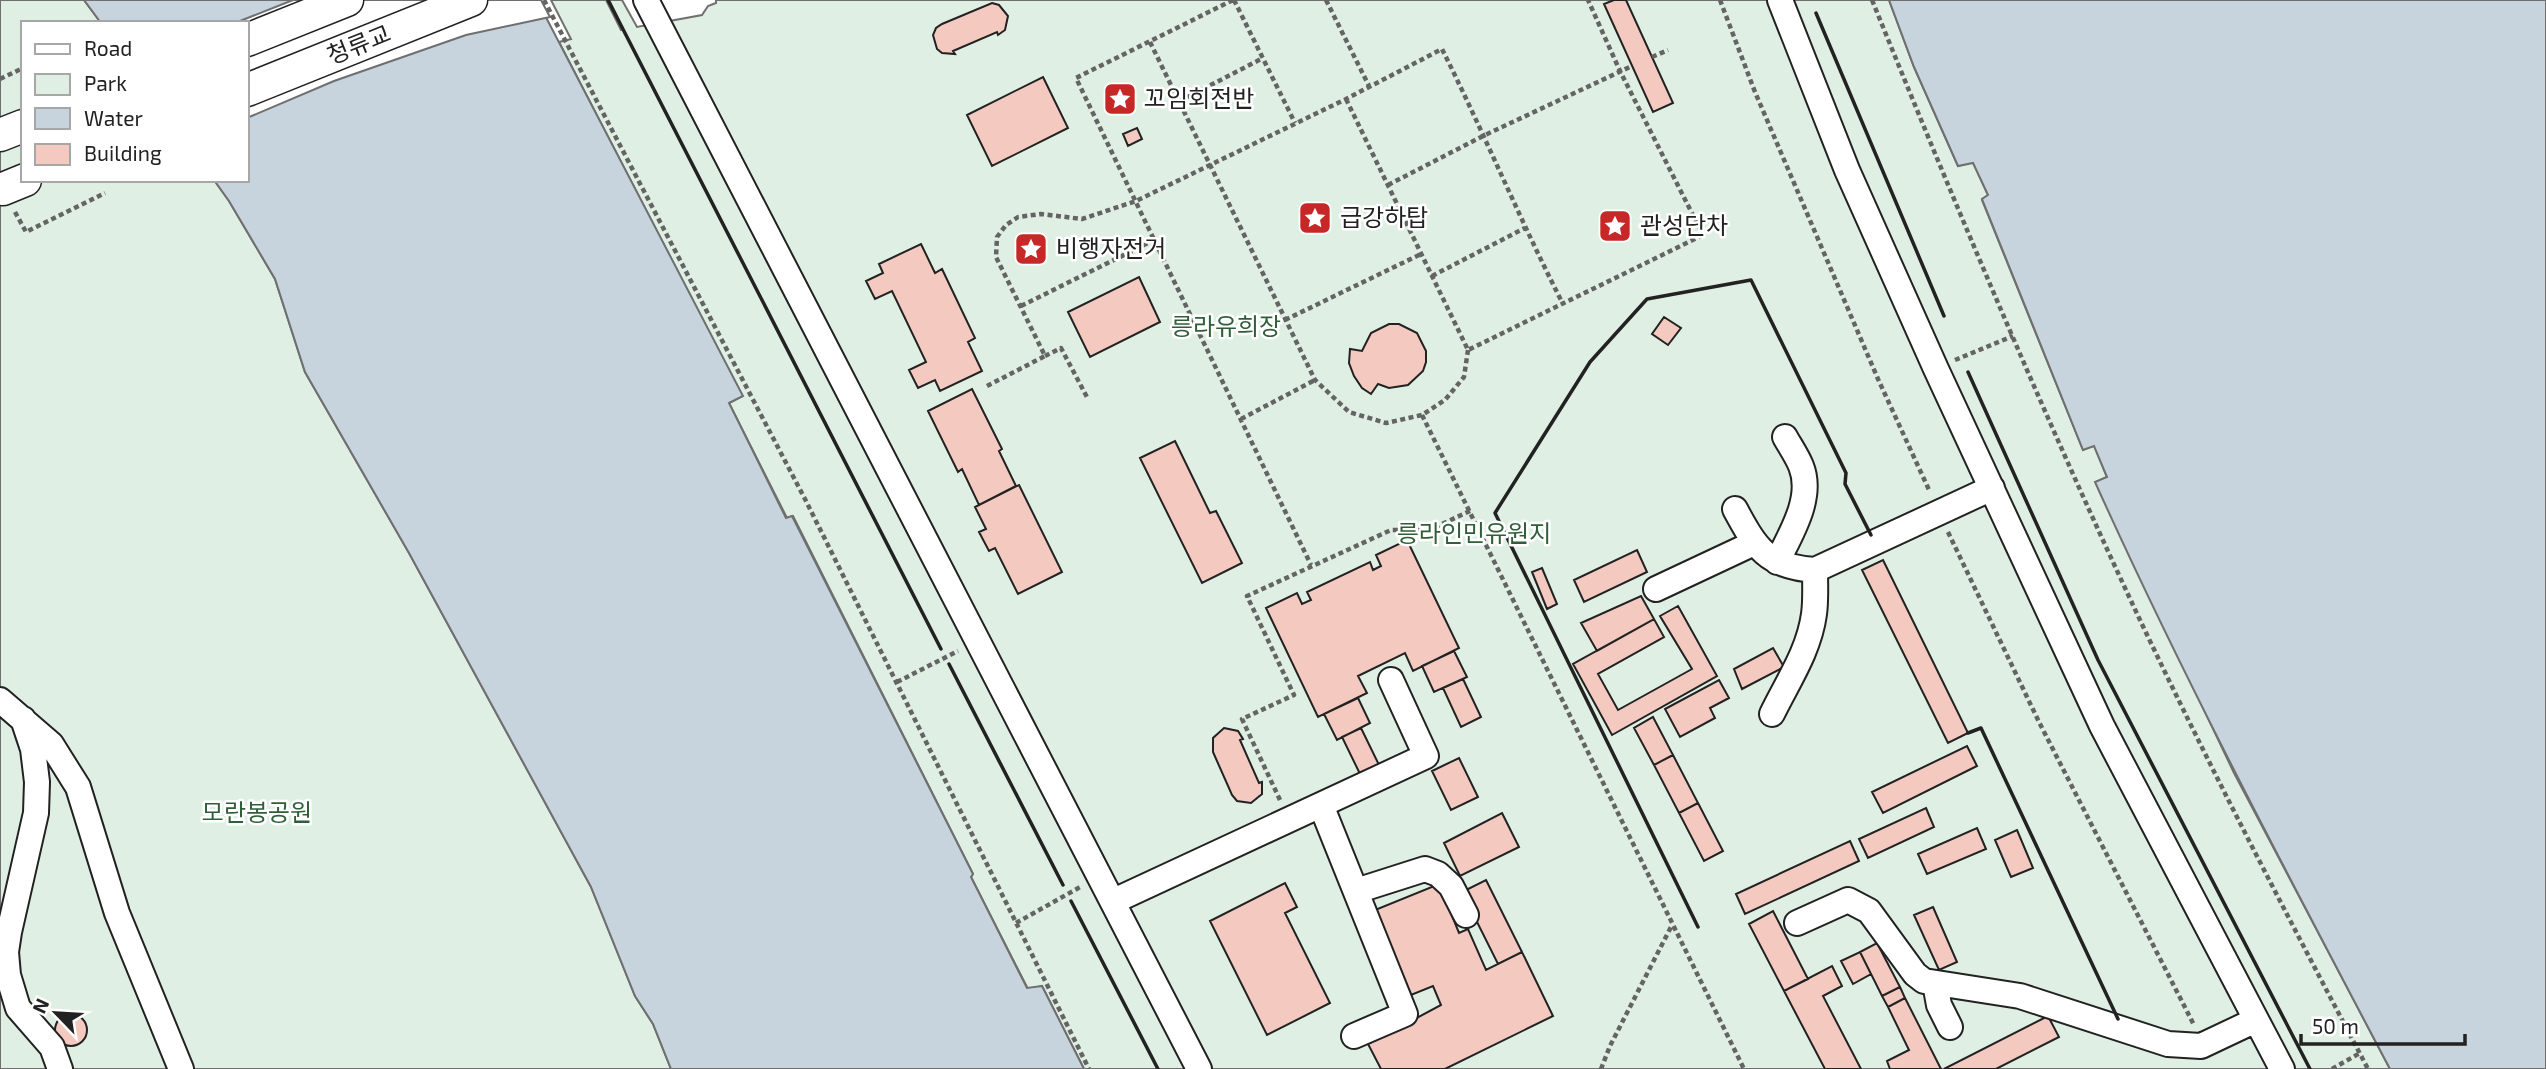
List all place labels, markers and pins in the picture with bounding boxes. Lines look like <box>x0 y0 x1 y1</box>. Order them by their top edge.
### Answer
place icon: 꼬임회전반 <box>1101 80 1139 118</box>
place label: 꼬임회전반 <box>1144 83 1254 112</box>
place icon: 급강하탑 <box>1296 199 1334 237</box>
place label: 급강하탑 <box>1340 202 1428 231</box>
place icon: 관성단차 <box>1596 207 1634 245</box>
place label: 관성단차 <box>1640 210 1728 239</box>
place icon: 비행자전거 <box>1012 230 1050 268</box>
place label: 비행자전거 <box>1056 233 1166 262</box>

